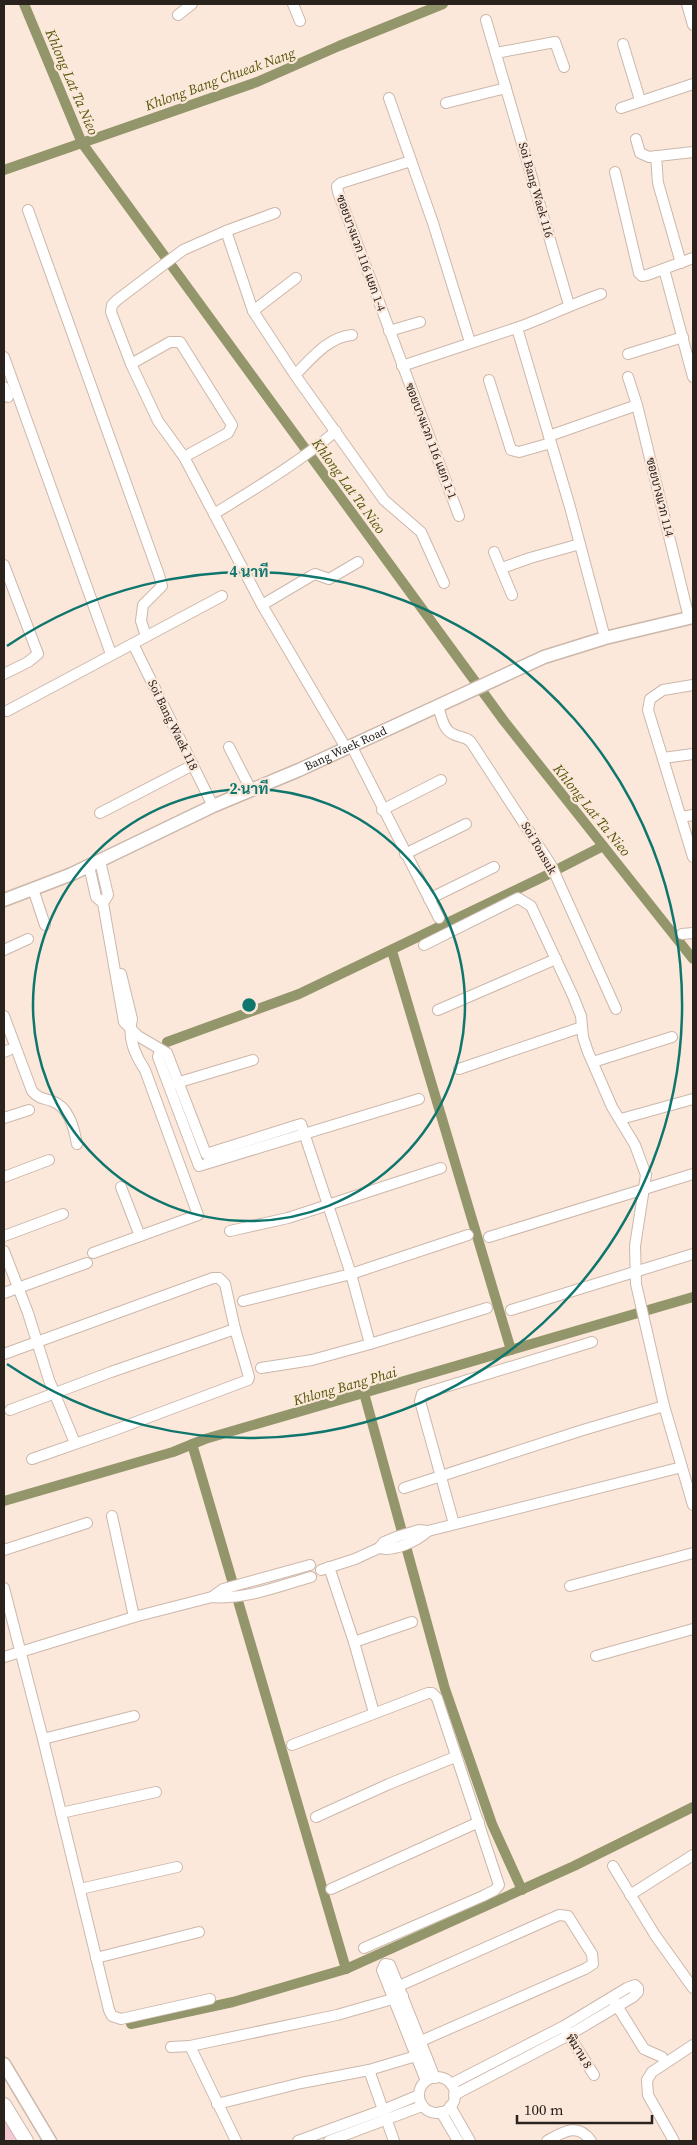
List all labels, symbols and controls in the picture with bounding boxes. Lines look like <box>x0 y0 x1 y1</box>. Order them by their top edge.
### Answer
water label: Khlong Lat Ta Nieo <box>40 25 103 138</box>
water label: Khlong Bang Chueak Nang <box>141 42 299 116</box>
street label: Soi Bang Waek 116 <box>515 140 557 240</box>
street label: ซอยบางแวก 116 แยก 1-4 <box>332 192 390 314</box>
street label: ซอยบางแวก 116 แยก 1-1 <box>401 381 461 501</box>
water label: Khlong Lat Ta Nieo <box>307 433 391 538</box>
street label: ซอยบางแวก 114 <box>642 456 678 538</box>
text: 4 นาที <box>230 561 269 582</box>
street label: Soi Bang Waek 118 <box>144 677 202 773</box>
street label: Bang Waek Road <box>302 722 390 774</box>
water label: Khlong Lat Ta Nieo <box>548 759 636 860</box>
text: 2 นาที <box>230 778 269 799</box>
street label: Soi Tonsuk <box>518 819 561 877</box>
centre of rings <box>240 996 258 1014</box>
water label: Khlong Bang Phai <box>290 1361 400 1411</box>
street label: พิมาน 8 <box>562 2031 596 2071</box>
scale bar <box>517 2092 652 2124</box>
text: 100 m <box>524 2099 564 2120</box>

